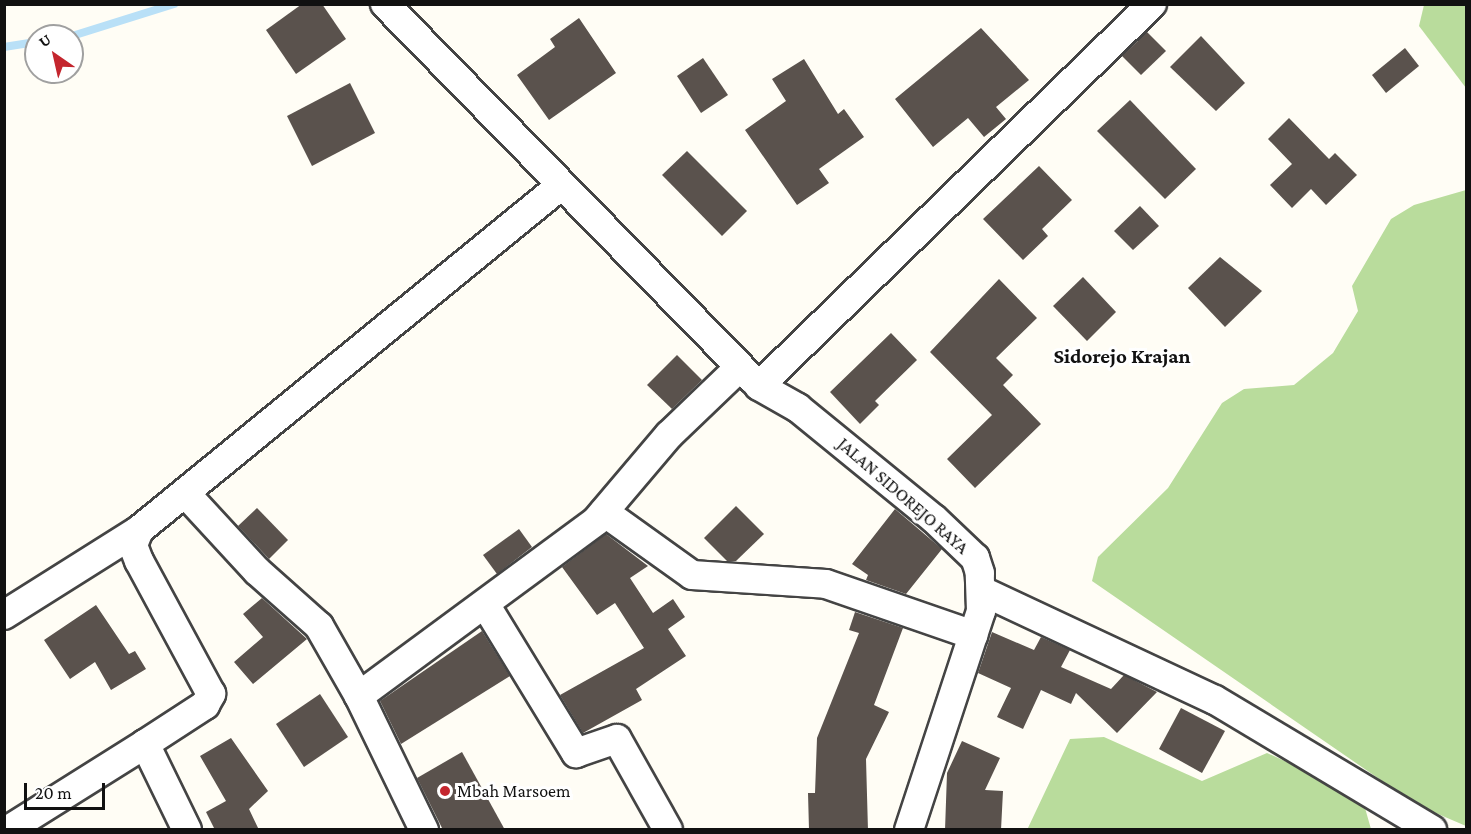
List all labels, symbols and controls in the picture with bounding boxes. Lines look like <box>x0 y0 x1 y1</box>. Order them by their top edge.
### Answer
north arrow <box>24 24 84 84</box>
text: U <box>35 30 54 50</box>
district label: Sidorejo Krajan <box>1053 343 1191 369</box>
street label: JALAN SIDOREJO RAYA <box>833 433 973 559</box>
scale bar <box>27 771 108 809</box>
place label: Mbah Marsoem <box>457 780 570 802</box>
text: 20 m <box>35 783 72 803</box>
marker: Mbah Marsoem <box>438 784 452 798</box>

